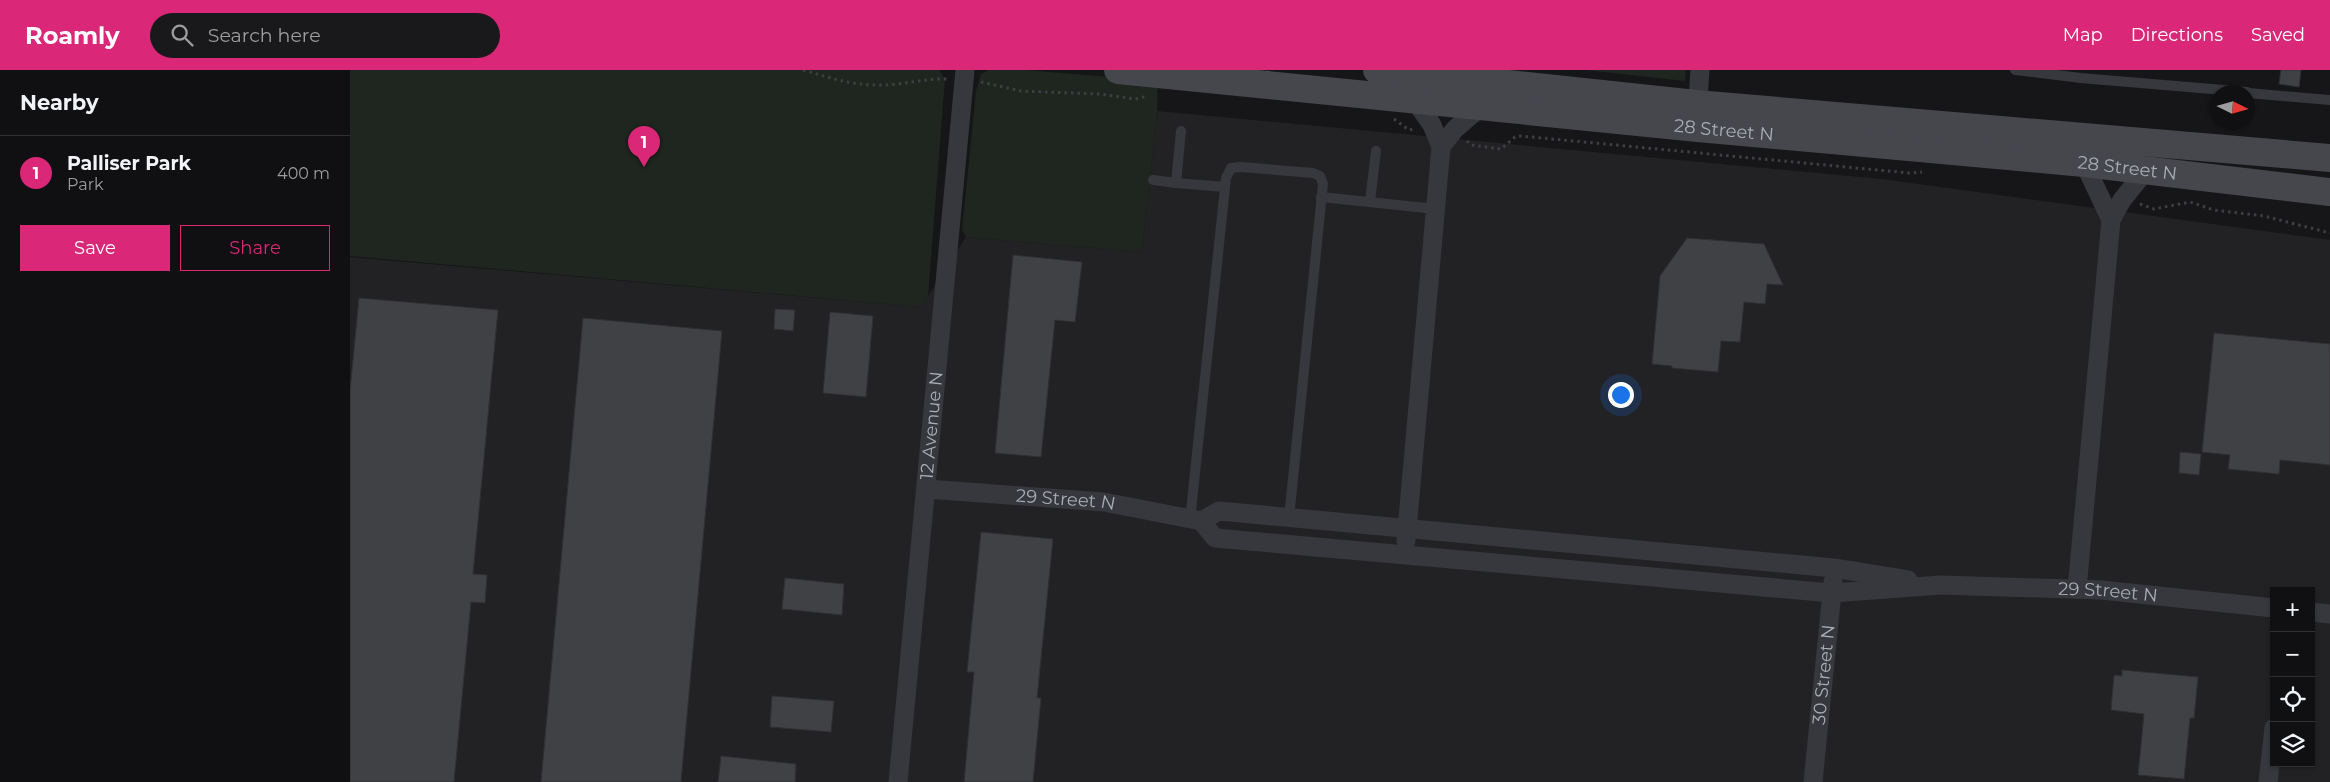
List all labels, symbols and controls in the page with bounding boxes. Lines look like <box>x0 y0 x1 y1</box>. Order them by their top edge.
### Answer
search box <box>150 13 500 58</box>
text: Roamly <box>25 21 120 50</box>
icon: search <box>168 21 196 49</box>
text: Search here <box>208 24 321 47</box>
text: Map <box>2063 24 2103 46</box>
text: Directions <box>2131 24 2223 46</box>
text: Saved <box>2251 24 2305 46</box>
north arrow <box>2210 85 2255 130</box>
text: Nearby <box>20 90 99 115</box>
street label: 28 Street N <box>1673 115 1775 146</box>
pin: 1 <box>628 126 660 167</box>
street label: 28 Street N <box>2076 151 2178 185</box>
text: Palliser Park <box>67 152 191 175</box>
text: 1 <box>33 164 39 183</box>
text: 400 m <box>277 164 330 183</box>
text: Park <box>67 175 104 194</box>
button: Save <box>20 225 170 271</box>
button: Share <box>180 225 330 271</box>
street label: 12 Avenue N <box>915 370 948 481</box>
your location <box>1608 382 1634 408</box>
street label: 29 Street N <box>1015 485 1117 515</box>
street label: 29 Street N <box>2058 578 2159 607</box>
map controls <box>2270 587 2315 767</box>
button: + <box>2270 587 2315 632</box>
street label: 30 Street N <box>1808 623 1840 726</box>
button: − <box>2270 632 2315 677</box>
button: locate <box>2270 677 2315 722</box>
button: layers <box>2270 722 2315 767</box>

